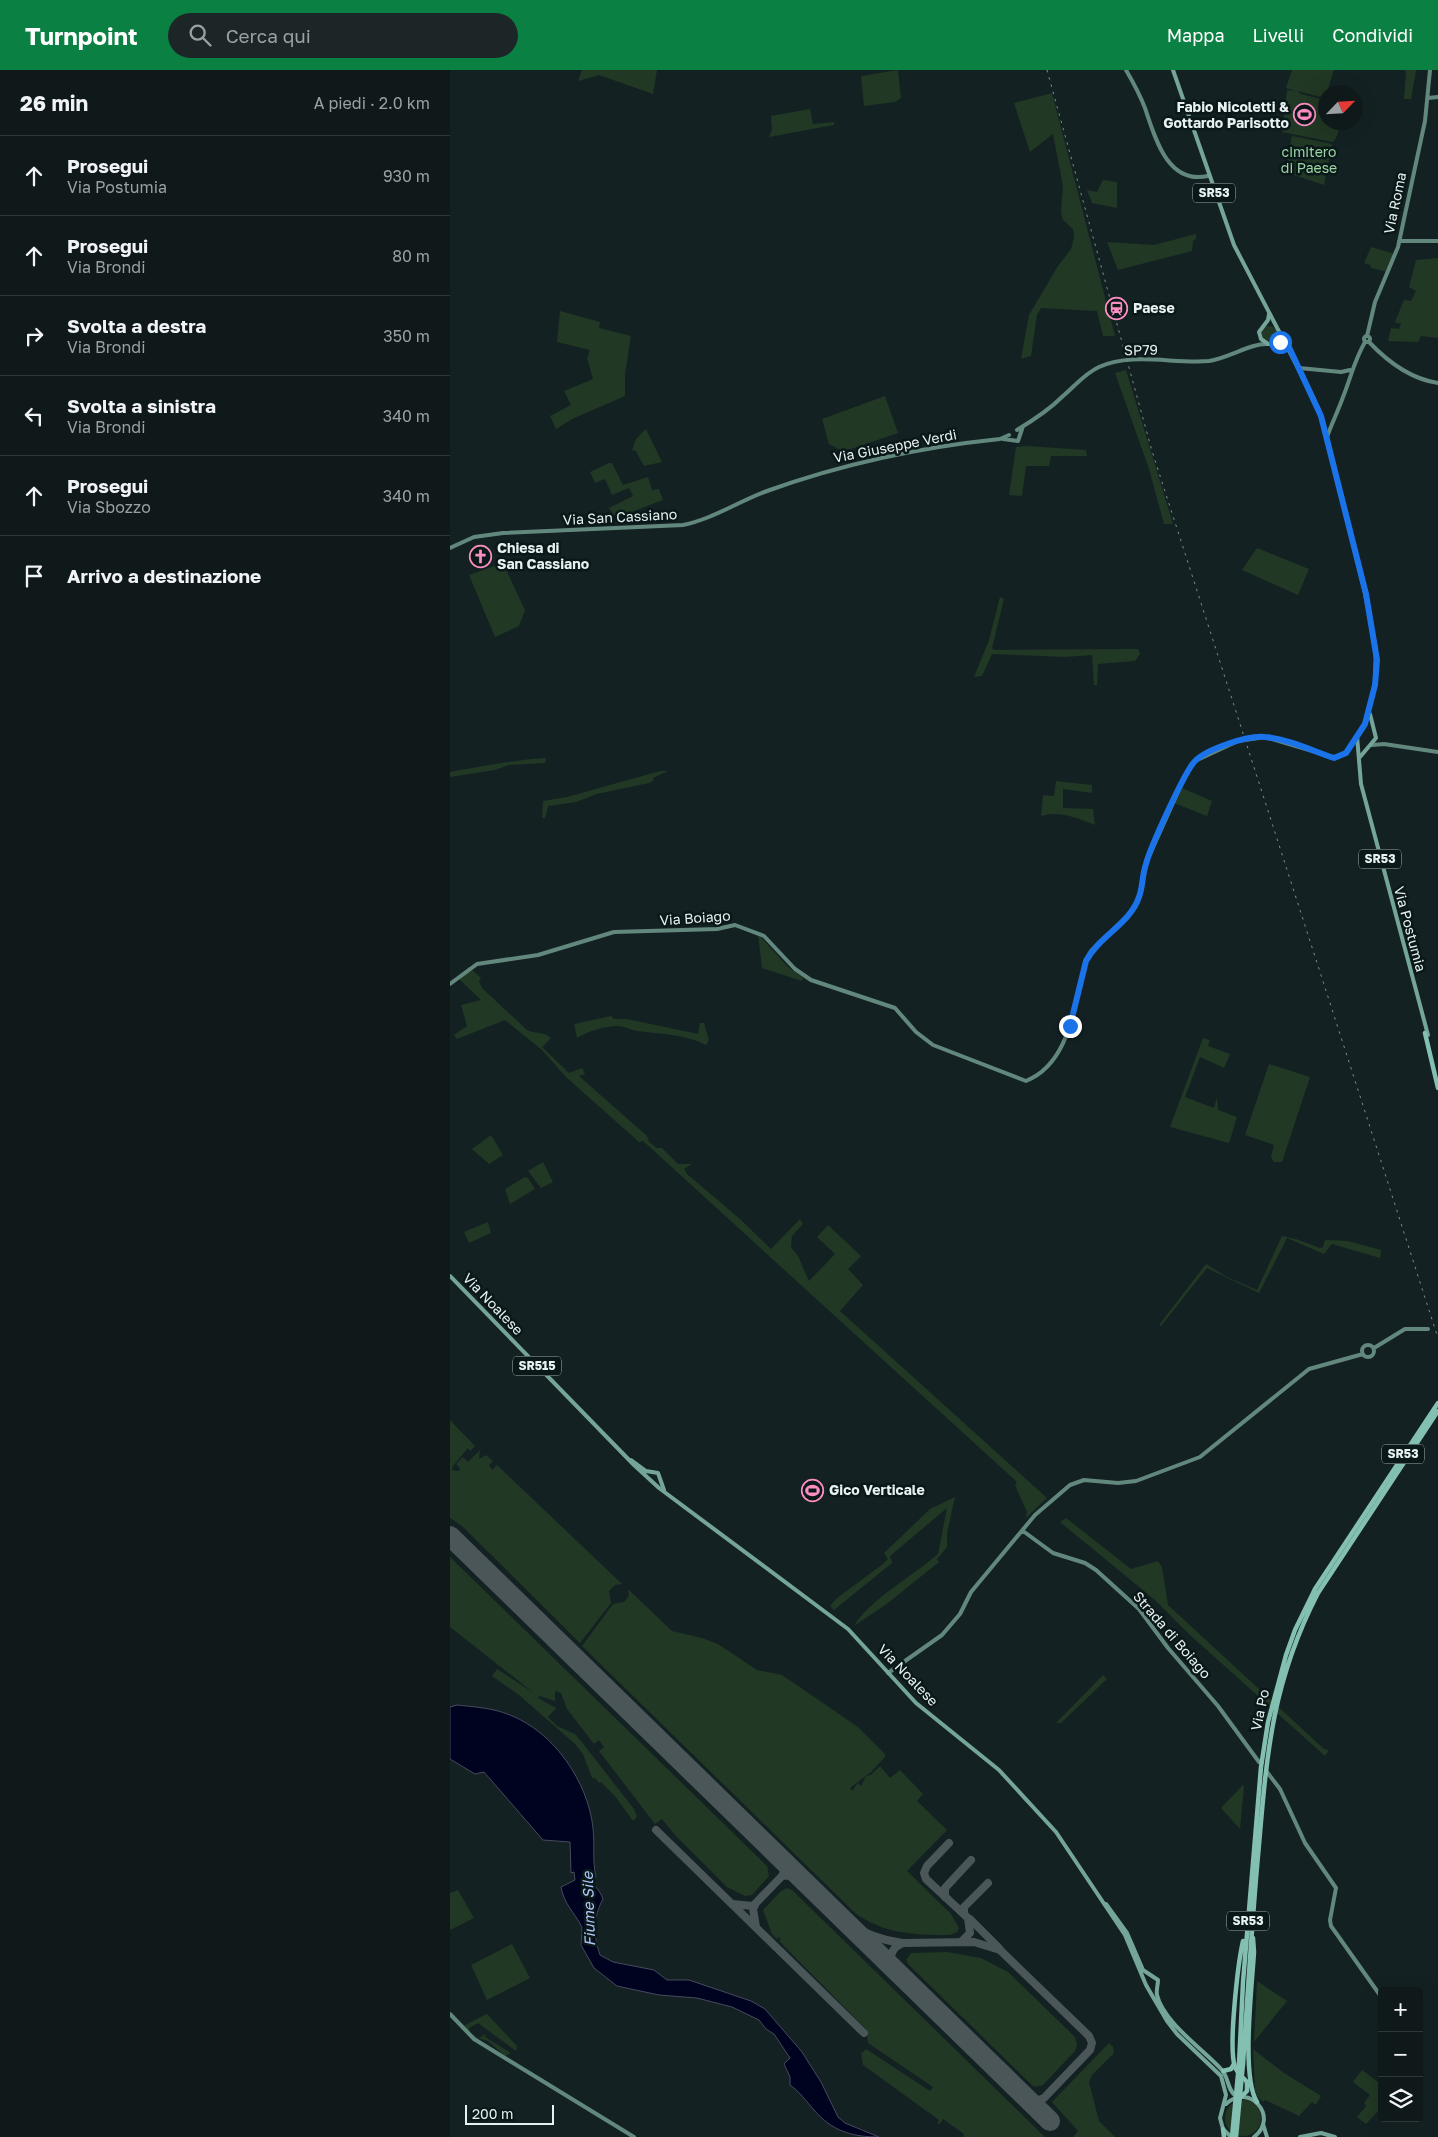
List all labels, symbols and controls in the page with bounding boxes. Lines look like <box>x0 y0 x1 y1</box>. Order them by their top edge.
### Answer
search box <box>168 13 518 58</box>
text: Turnpoint <box>25 21 138 50</box>
icon: search <box>186 21 214 49</box>
text: Cerca qui <box>226 24 311 47</box>
text: Mappa <box>1167 24 1225 46</box>
text: Livelli <box>1253 24 1304 46</box>
text: Condividi <box>1332 24 1413 46</box>
north arrow <box>1318 85 1363 130</box>
text: 26 min <box>20 90 88 116</box>
text: A piedi · 2.0 km <box>314 93 430 113</box>
place label: Fabio Nicoletti & Gottardo Parisotto <box>1163 98 1289 131</box>
sports icon: Fabio Nicoletti & Gottardo Parisotto <box>1293 103 1317 127</box>
park label: cimitero di Paese <box>1281 143 1337 176</box>
text: Prosegui <box>67 154 148 177</box>
icon: ahead <box>20 162 48 190</box>
text: 930 m <box>383 166 430 186</box>
street label: Via Roma <box>1380 171 1409 235</box>
text: Via Postumia <box>67 177 167 197</box>
road number: SR53 <box>1193 184 1235 202</box>
text: Prosegui <box>67 234 148 257</box>
icon: ahead <box>20 242 48 270</box>
text: 80 m <box>392 246 430 266</box>
text: Via Brondi <box>67 257 145 277</box>
station icon: Paese <box>1105 296 1129 320</box>
place label: Paese <box>1133 299 1175 316</box>
text: Svolta a destra <box>67 314 206 337</box>
icon: right <box>20 322 48 350</box>
text: 350 m <box>383 326 430 346</box>
route start <box>1269 331 1292 354</box>
text: Via Brondi <box>67 337 145 357</box>
street label: SP79 <box>1124 341 1158 358</box>
text: Svolta a sinistra <box>67 394 216 417</box>
icon: left <box>20 402 48 430</box>
text: 340 m <box>383 406 430 426</box>
text: Via Brondi <box>67 417 145 437</box>
street label: Via Giuseppe Verdi <box>832 425 958 466</box>
text: Prosegui <box>67 474 148 497</box>
icon: ahead <box>20 482 48 510</box>
text: 340 m <box>383 486 430 506</box>
text: Via Sbozzo <box>67 497 151 517</box>
street label: Via San Cassiano <box>562 505 678 528</box>
place label: Chiesa di San Cassiano <box>497 539 589 572</box>
church icon: Chiesa di San Cassiano <box>469 544 493 568</box>
icon: arrive <box>20 562 48 590</box>
text: Arrivo a destinazione <box>67 564 261 587</box>
road number: SR53 <box>1359 850 1401 869</box>
street label: Via Postumia <box>1391 884 1430 973</box>
street label: Via Boiago <box>659 907 731 928</box>
route end <box>1059 1015 1082 1038</box>
street label: Via Noalese <box>460 1269 527 1338</box>
road number: SR515 <box>513 1356 561 1375</box>
road number: SR53 <box>1382 1445 1424 1464</box>
sports icon: Gico Verticale <box>801 1478 825 1502</box>
place label: Gico Verticale <box>829 1481 925 1498</box>
street label: Strada di Boiago <box>1130 1588 1215 1682</box>
street label: Via Noalese <box>875 1640 942 1709</box>
street label: Via Po <box>1247 1688 1272 1732</box>
water label: Fiume Sile <box>578 1870 598 1947</box>
road number: SR53 <box>1227 1912 1269 1930</box>
map controls <box>1378 1987 1423 2122</box>
button: + <box>1378 1987 1423 2032</box>
button: − <box>1378 2032 1423 2077</box>
button: layers <box>1378 2077 1423 2122</box>
scale bar <box>465 2102 554 2125</box>
text: 200 m <box>472 2105 513 2122</box>

